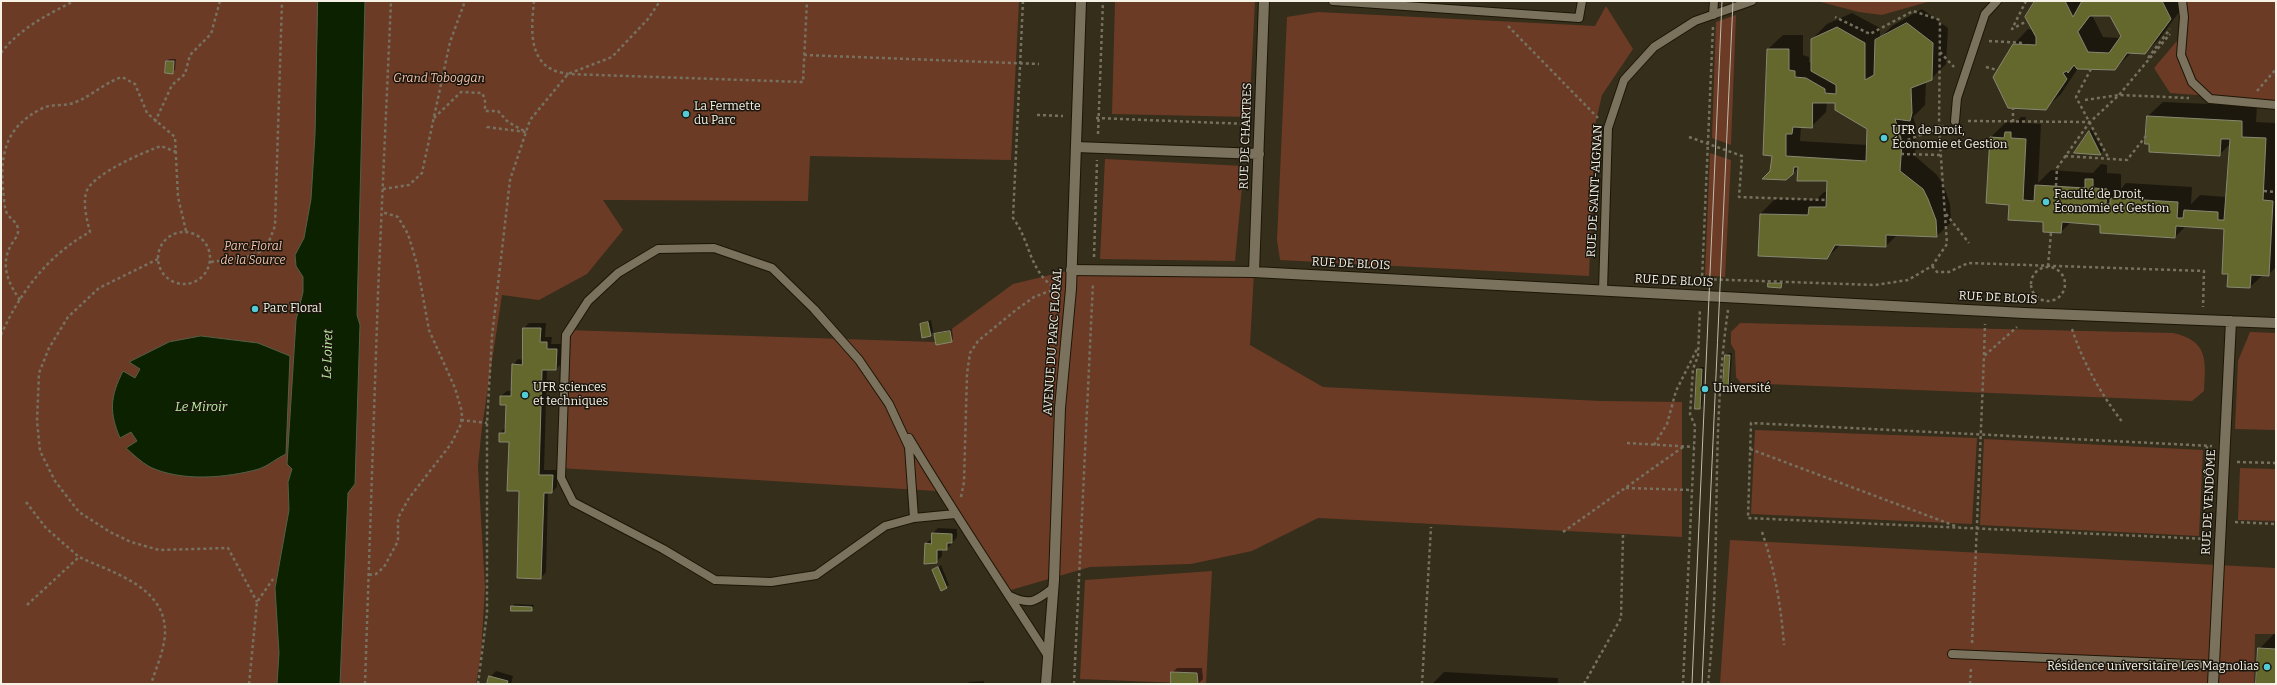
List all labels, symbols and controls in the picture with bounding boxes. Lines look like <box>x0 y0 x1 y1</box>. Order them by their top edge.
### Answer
park label: Grand Toboggan <box>393 72 485 86</box>
street label: RUE DE CHARTRES <box>1237 82 1255 190</box>
place label: La Fermette du Parc <box>694 100 760 128</box>
marker: La Fermette du Parc <box>681 109 691 119</box>
street label: RUE DE SAINT-AIGNAN <box>1584 124 1606 258</box>
place label: UFR de Droit, Économie et Gestion <box>1892 124 2007 152</box>
marker: UFR de Droit, Économie et Gestion <box>1879 133 1889 143</box>
place label: Faculté de Droit, Économie et Gestion <box>2054 188 2169 216</box>
marker: Faculté de Droit, Économie et Gestion <box>2041 197 2051 207</box>
park label: Parc Floral de la Source <box>221 240 285 268</box>
street label: RUE DE BLOIS <box>1311 255 1391 273</box>
street label: AVENUE DU PARC FLORAL <box>1041 268 1065 416</box>
street label: RUE DE BLOIS <box>1634 272 1714 290</box>
street label: RUE DE BLOIS <box>1958 289 2038 307</box>
place label: Parc Floral <box>263 302 322 316</box>
marker: Parc Floral <box>250 304 260 314</box>
water label: Le Loiret <box>319 329 337 379</box>
place label: UFR sciences et techniques <box>533 381 608 409</box>
place label: Université <box>1713 382 1771 396</box>
marker: Université <box>1700 384 1710 394</box>
marker: UFR sciences et techniques <box>520 390 530 400</box>
water label: Le Miroir <box>175 399 227 415</box>
street label: RUE DE VENDÔME <box>2199 449 2219 555</box>
place label: Résidence universitaire Les Magnolias <box>2047 660 2259 674</box>
marker: Résidence universitaire Les Magnolias <box>2262 662 2272 672</box>

